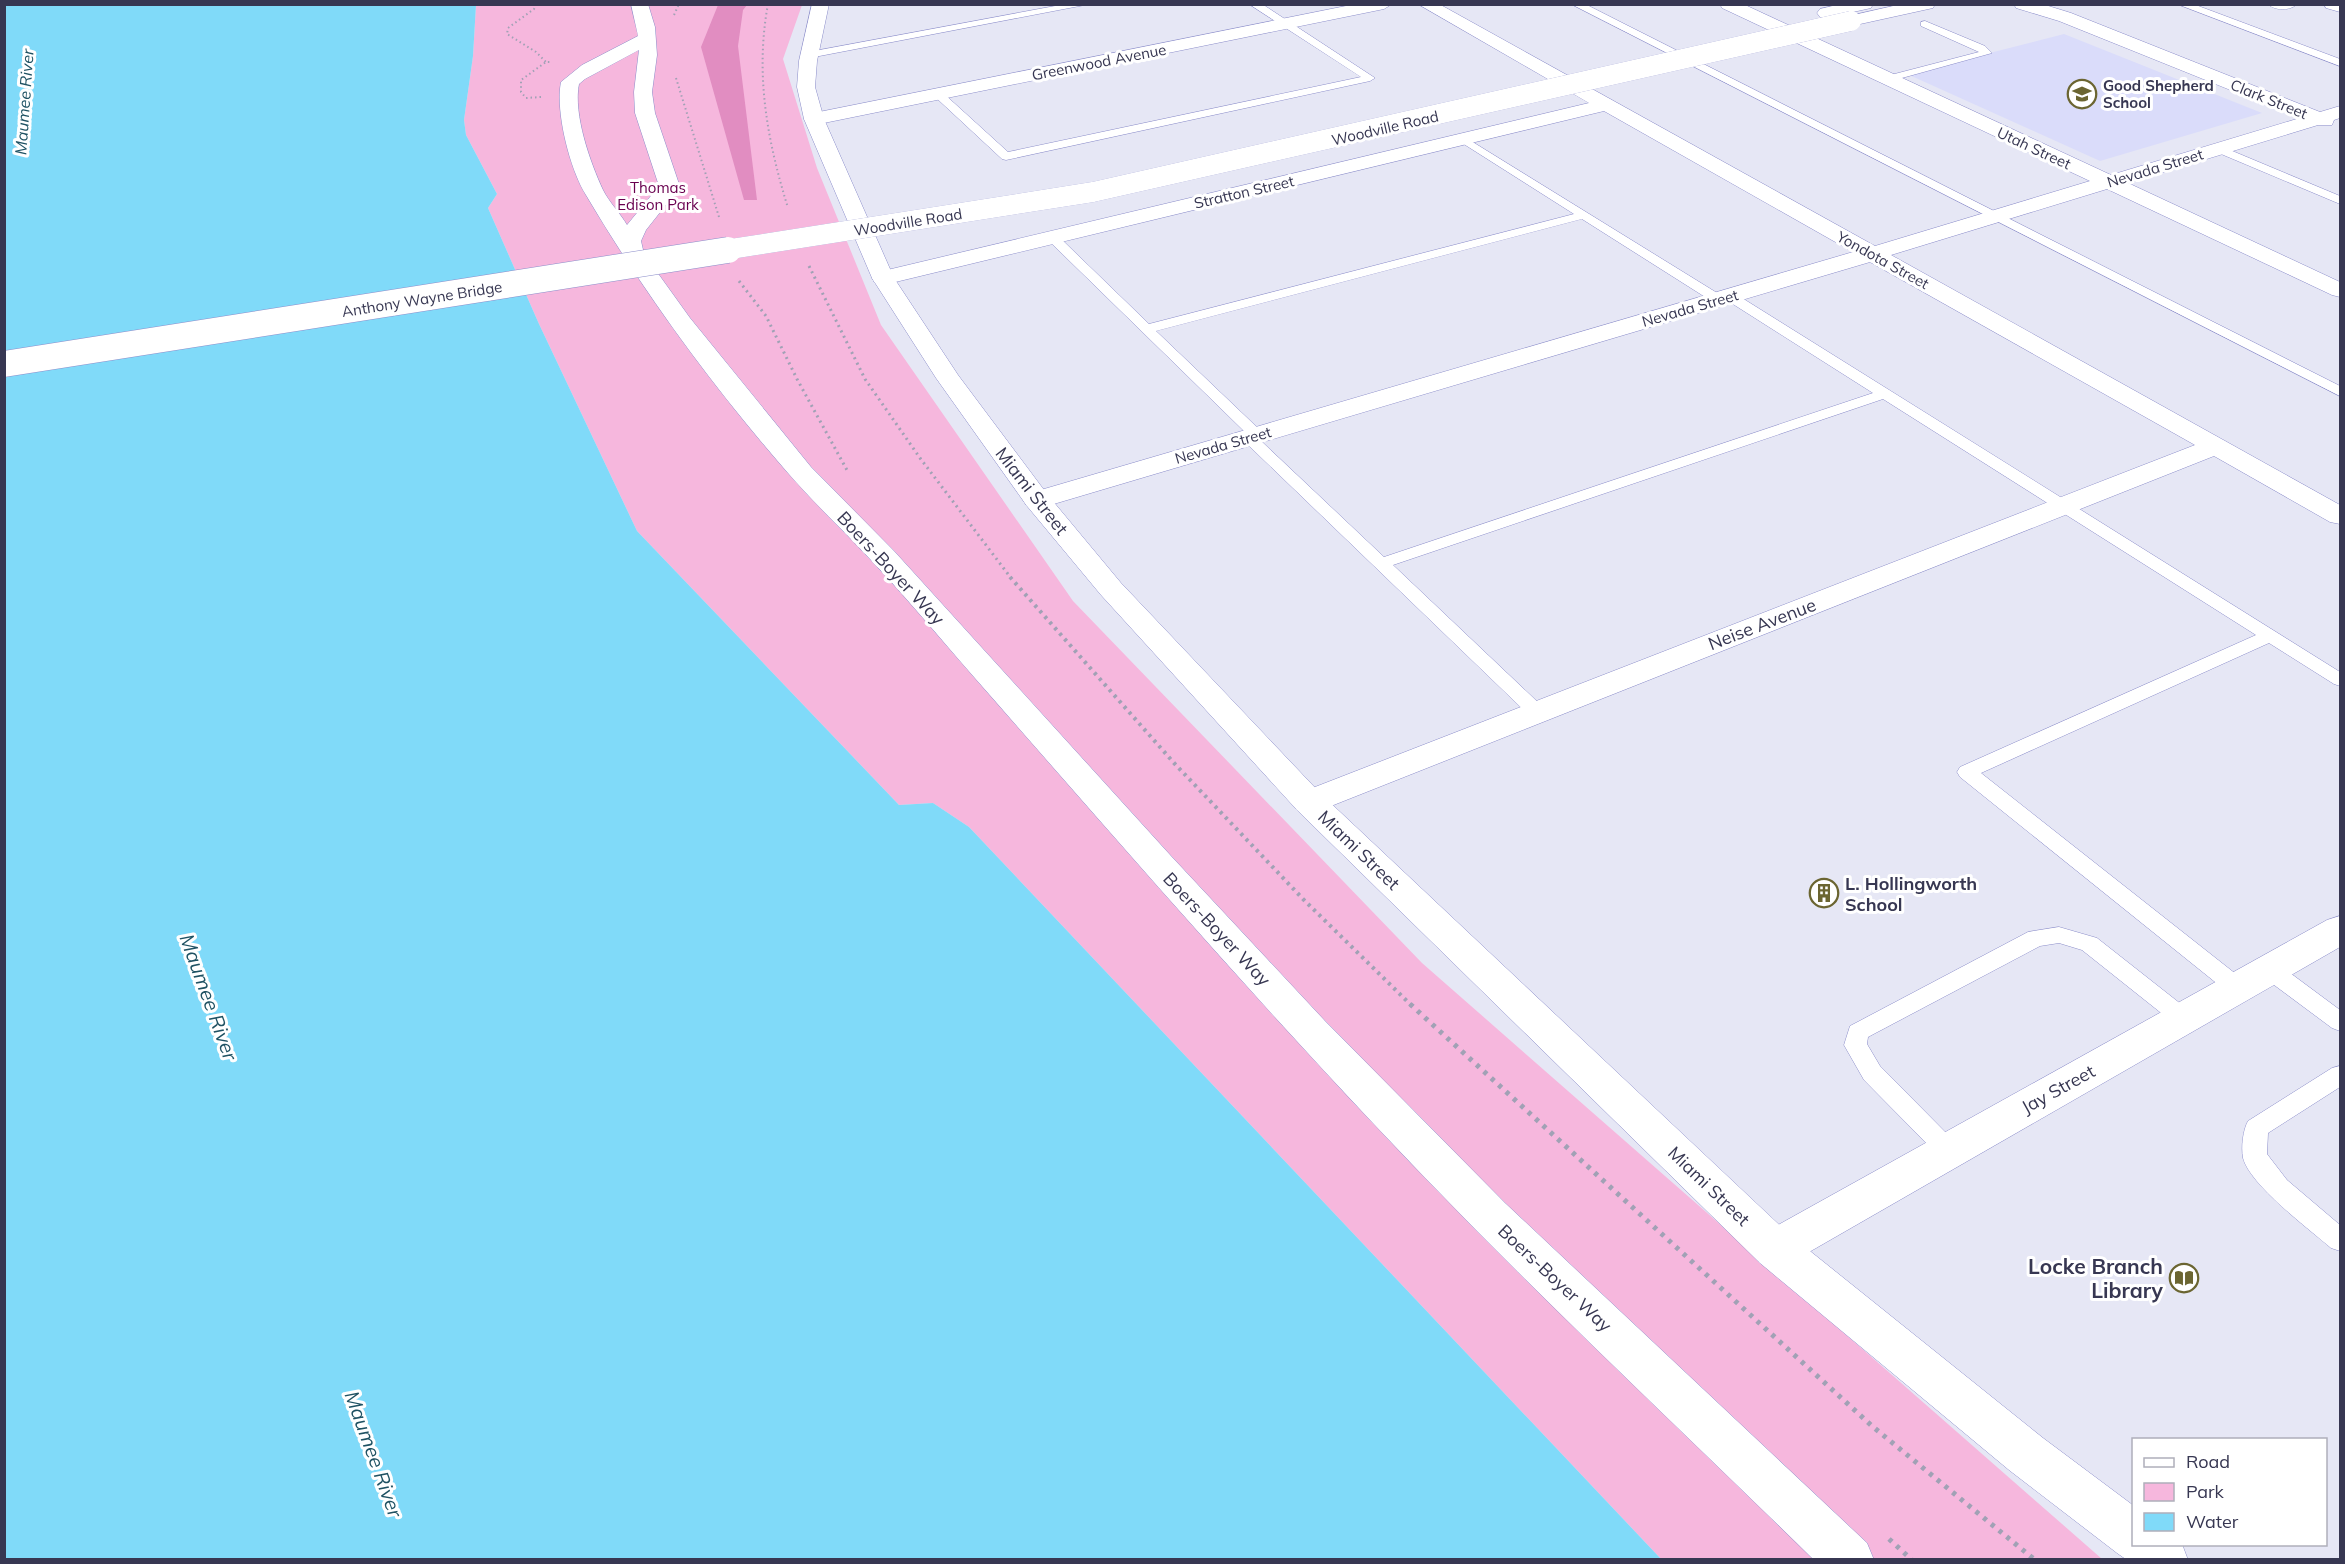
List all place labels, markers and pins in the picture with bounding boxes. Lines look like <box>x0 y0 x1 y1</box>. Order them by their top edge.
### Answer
place label: Good Shepherd School <box>2103 76 2214 112</box>
school or university icon: Good Shepherd School <box>2066 78 2098 110</box>
place label: L. Hollingworth School <box>1845 872 1977 916</box>
building icon: L. Hollingworth School <box>1808 877 1840 909</box>
place label: Locke Branch Library <box>2028 1253 2164 1303</box>
library icon: Locke Branch Library <box>2168 1262 2200 1294</box>

